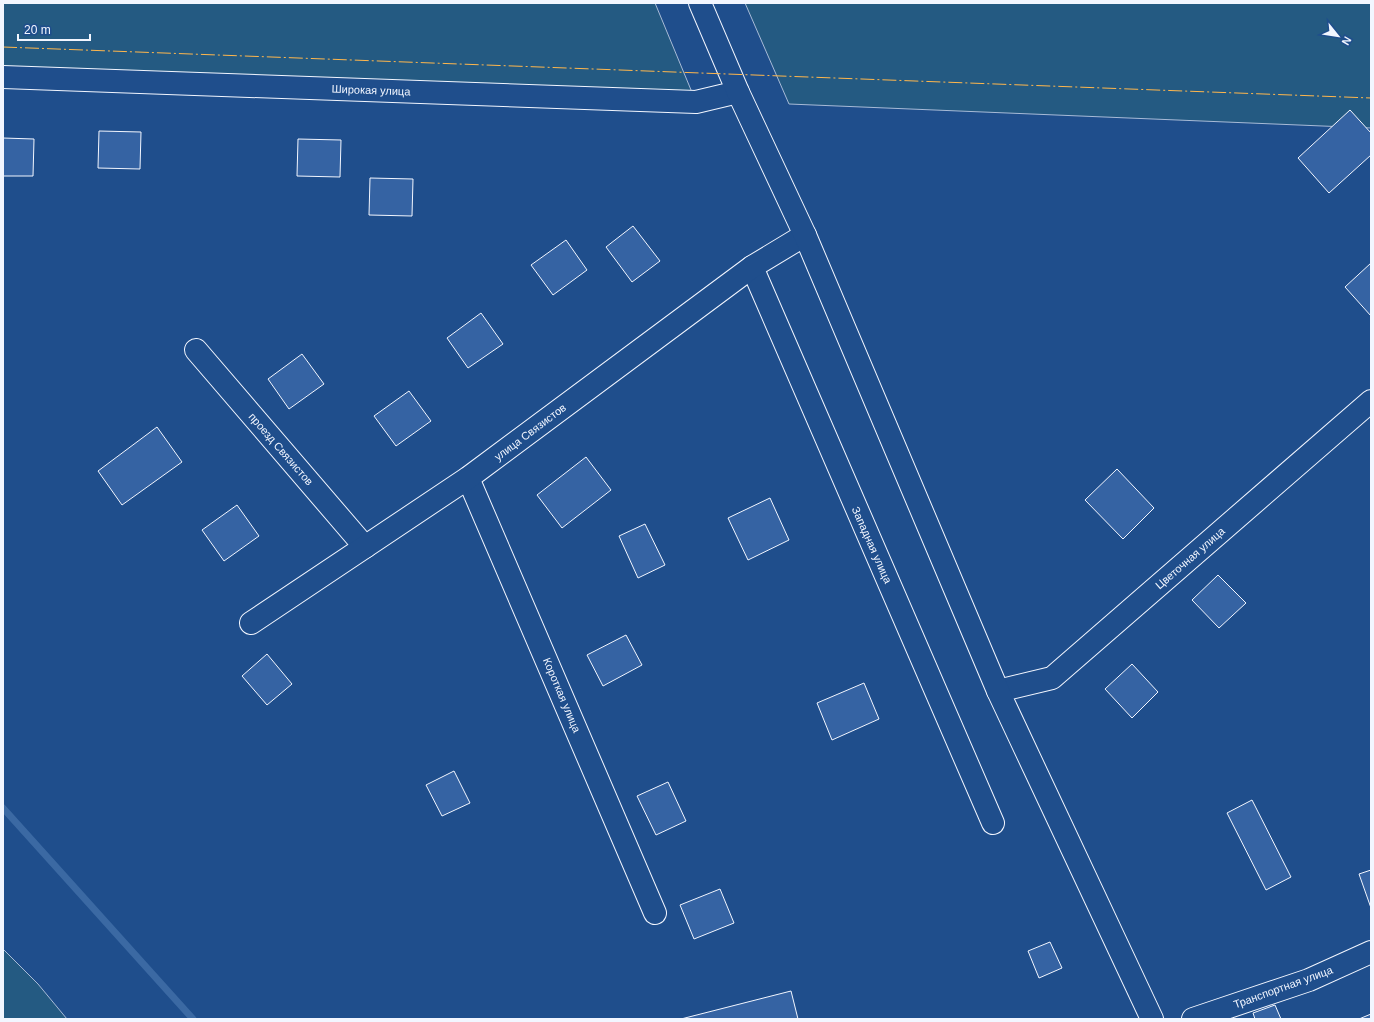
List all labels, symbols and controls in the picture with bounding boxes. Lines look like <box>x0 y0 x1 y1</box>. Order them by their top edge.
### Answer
scale bar <box>18 16 90 42</box>
north arrow <box>1318 16 1358 56</box>
text: 20 m <box>24 23 51 37</box>
text: N <box>1339 35 1354 47</box>
street label: Широкая улица <box>331 83 412 97</box>
street label: улица Связистов <box>492 401 568 463</box>
street label: проезд Связистов <box>246 411 316 488</box>
street label: Западная улица <box>850 505 895 586</box>
street label: Цветочная улица <box>1153 524 1228 591</box>
street label: Короткая улица <box>541 656 583 735</box>
street label: Транспортная улица <box>1232 963 1335 1010</box>

